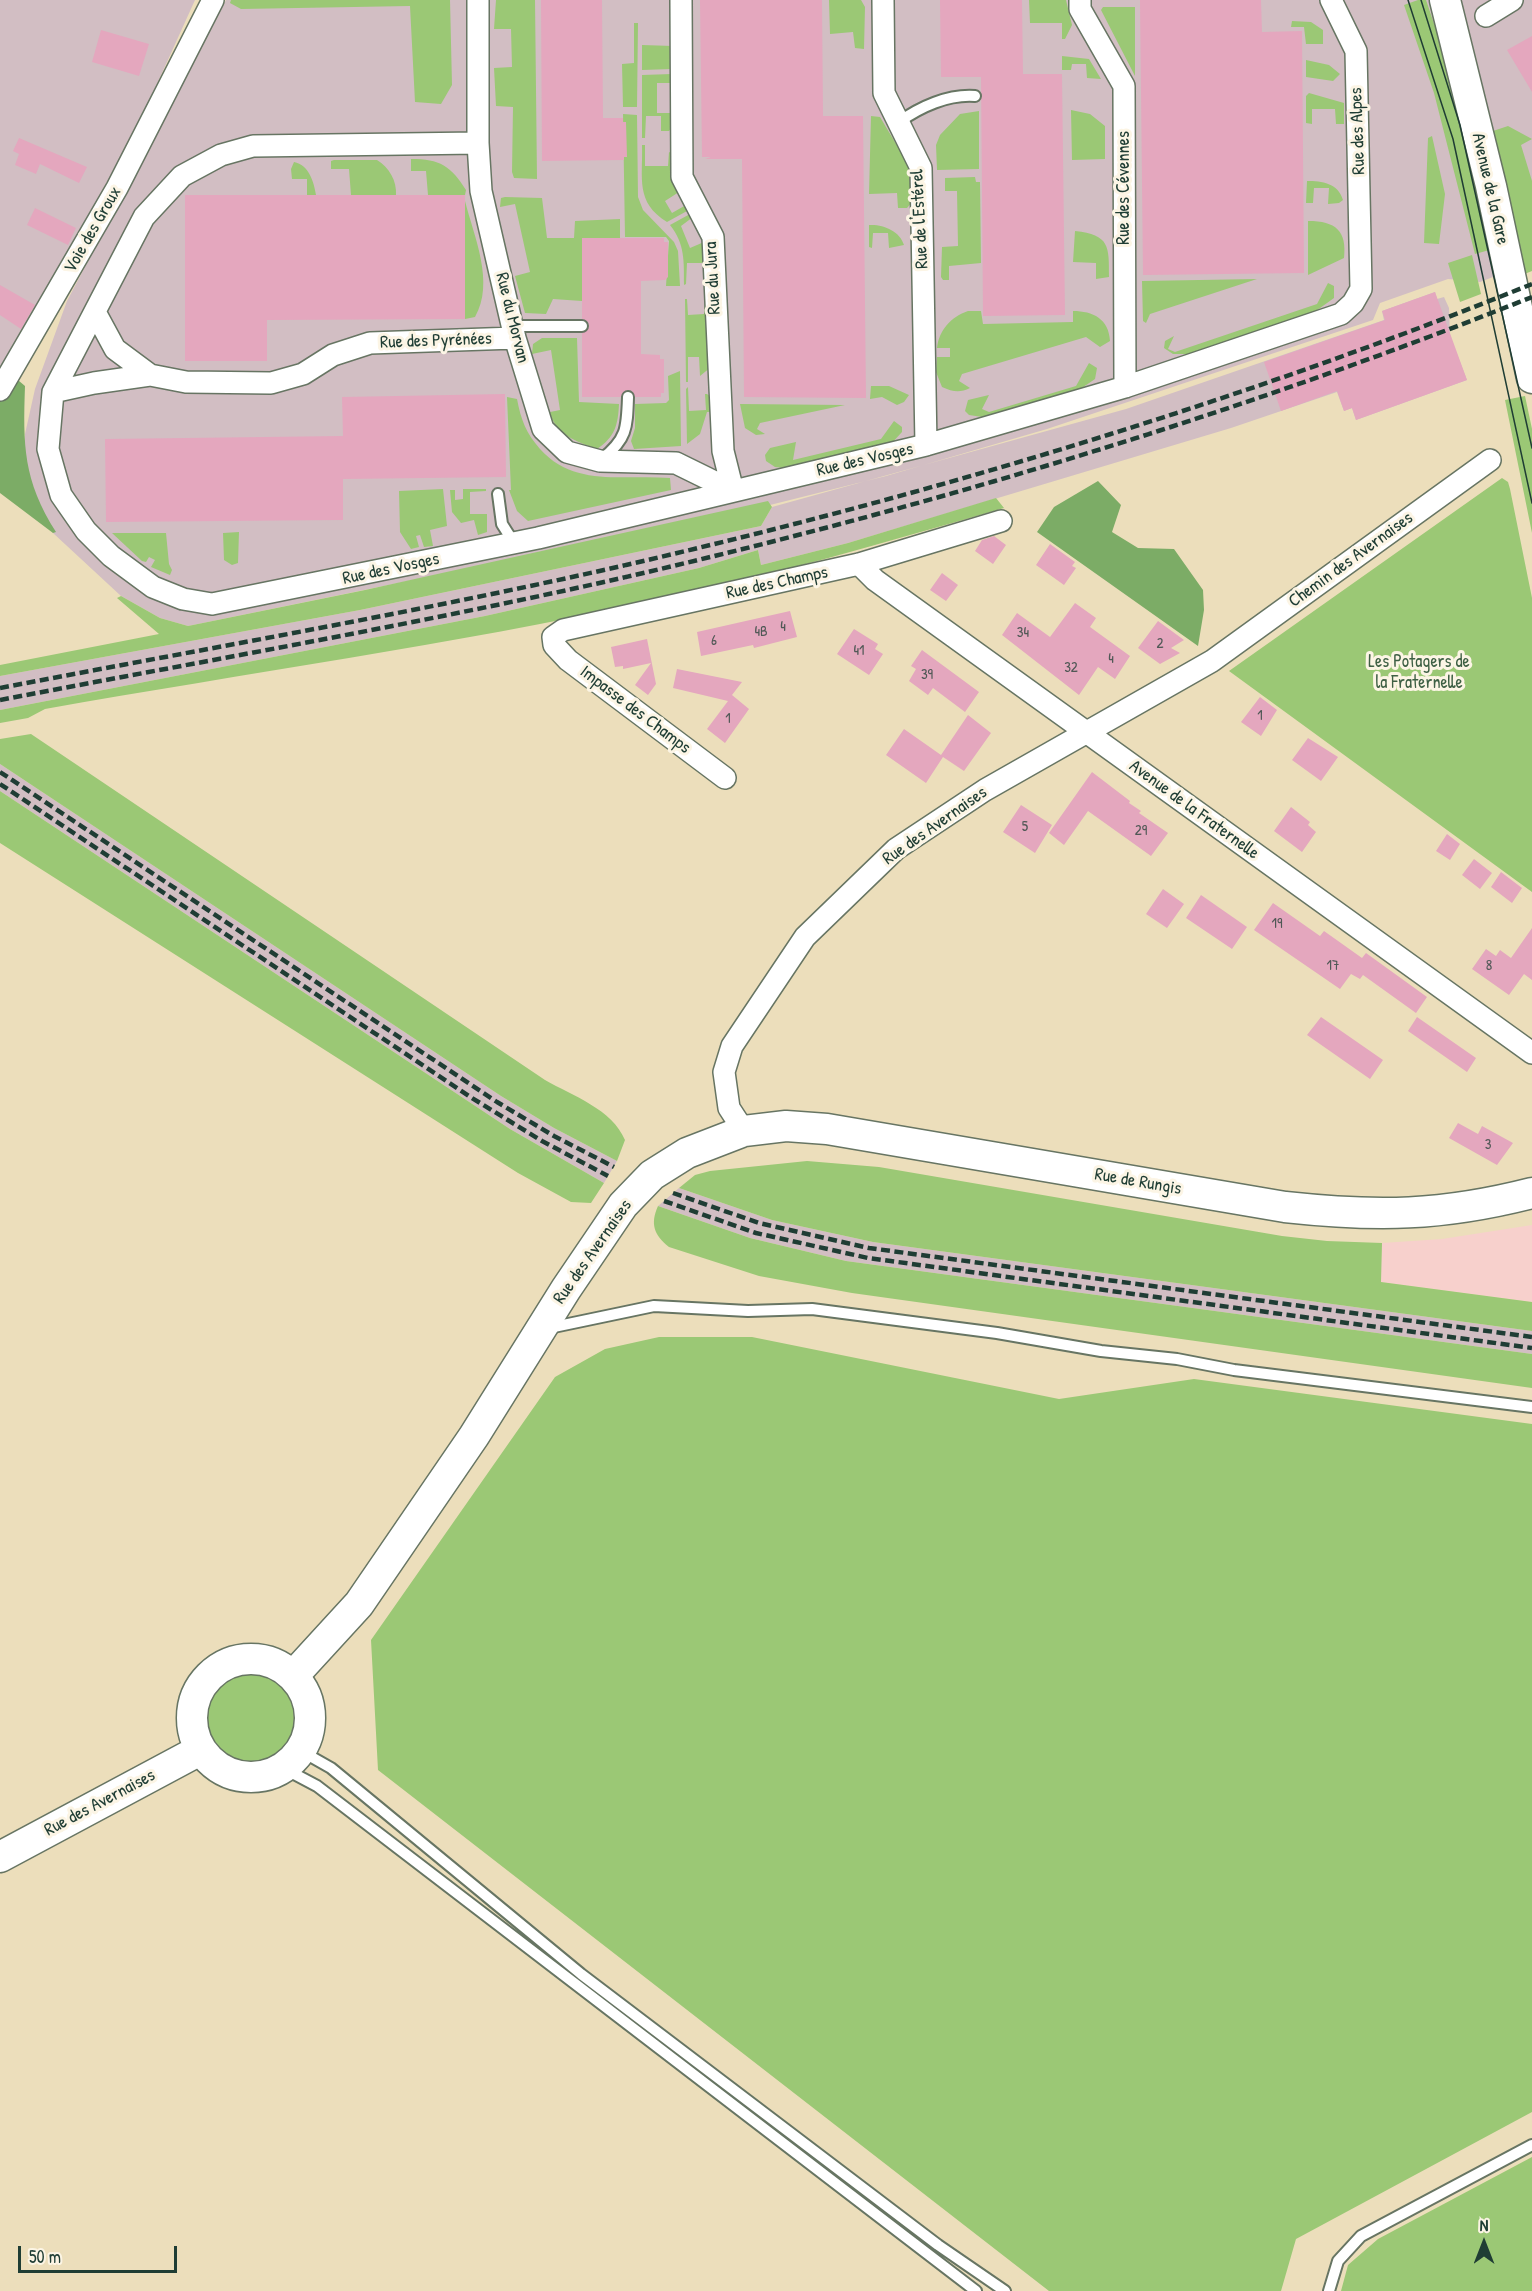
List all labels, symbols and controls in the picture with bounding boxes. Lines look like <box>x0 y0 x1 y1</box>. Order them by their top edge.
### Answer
street label: Rue des Alpes <box>1346 87 1370 175</box>
street label: Rue des Cévennes <box>1113 131 1135 245</box>
street label: Avenue de la Gare <box>1467 131 1513 247</box>
street label: Rue de l'Estérel <box>907 169 933 269</box>
street label: Voie des Groux <box>60 183 126 277</box>
street label: Rue du Jura <box>700 241 726 315</box>
street label: Rue du Morvan <box>490 271 534 365</box>
street label: Rue des Pyrénées <box>380 328 492 354</box>
street label: Rue des Vosges <box>815 438 915 482</box>
street label: Chemin des Avernaises <box>1284 508 1418 612</box>
street label: Rue des Vosges <box>341 548 441 590</box>
street label: Rue des Champs <box>724 562 830 604</box>
house number: 4 <box>780 618 786 636</box>
house number: 4B <box>754 623 768 641</box>
house number: 34 <box>1017 624 1029 642</box>
house number: 6 <box>711 632 717 650</box>
house number: 2 <box>1156 635 1164 653</box>
house number: 41 <box>853 642 865 660</box>
house number: 4 <box>1108 650 1114 668</box>
park label: Les Potagers de la Fraternelle <box>1368 651 1470 694</box>
house number: 32 <box>1064 659 1078 677</box>
street label: Impasse des Champs <box>575 661 695 759</box>
house number: 39 <box>921 666 933 684</box>
house number: 1 <box>1257 707 1263 725</box>
house number: 1 <box>725 710 731 728</box>
street label: Avenue de la Fraternelle <box>1125 756 1263 864</box>
street label: Rue des Avernaises <box>879 782 991 870</box>
house number: 5 <box>1022 818 1028 836</box>
house number: 29 <box>1135 822 1147 840</box>
house number: 19 <box>1272 915 1282 933</box>
house number: 17 <box>1327 957 1339 975</box>
house number: 8 <box>1486 957 1492 975</box>
house number: 3 <box>1485 1136 1491 1154</box>
street label: Rue de Rungis <box>1093 1164 1183 1200</box>
street label: Rue des Avernaises <box>549 1196 637 1308</box>
street label: Rue des Avernaises <box>41 1765 159 1841</box>
north arrow <box>1454 2213 1514 2273</box>
text: N <box>1480 2214 1488 2236</box>
scale bar <box>21 2234 180 2272</box>
text: 50 m <box>29 2244 61 2269</box>

